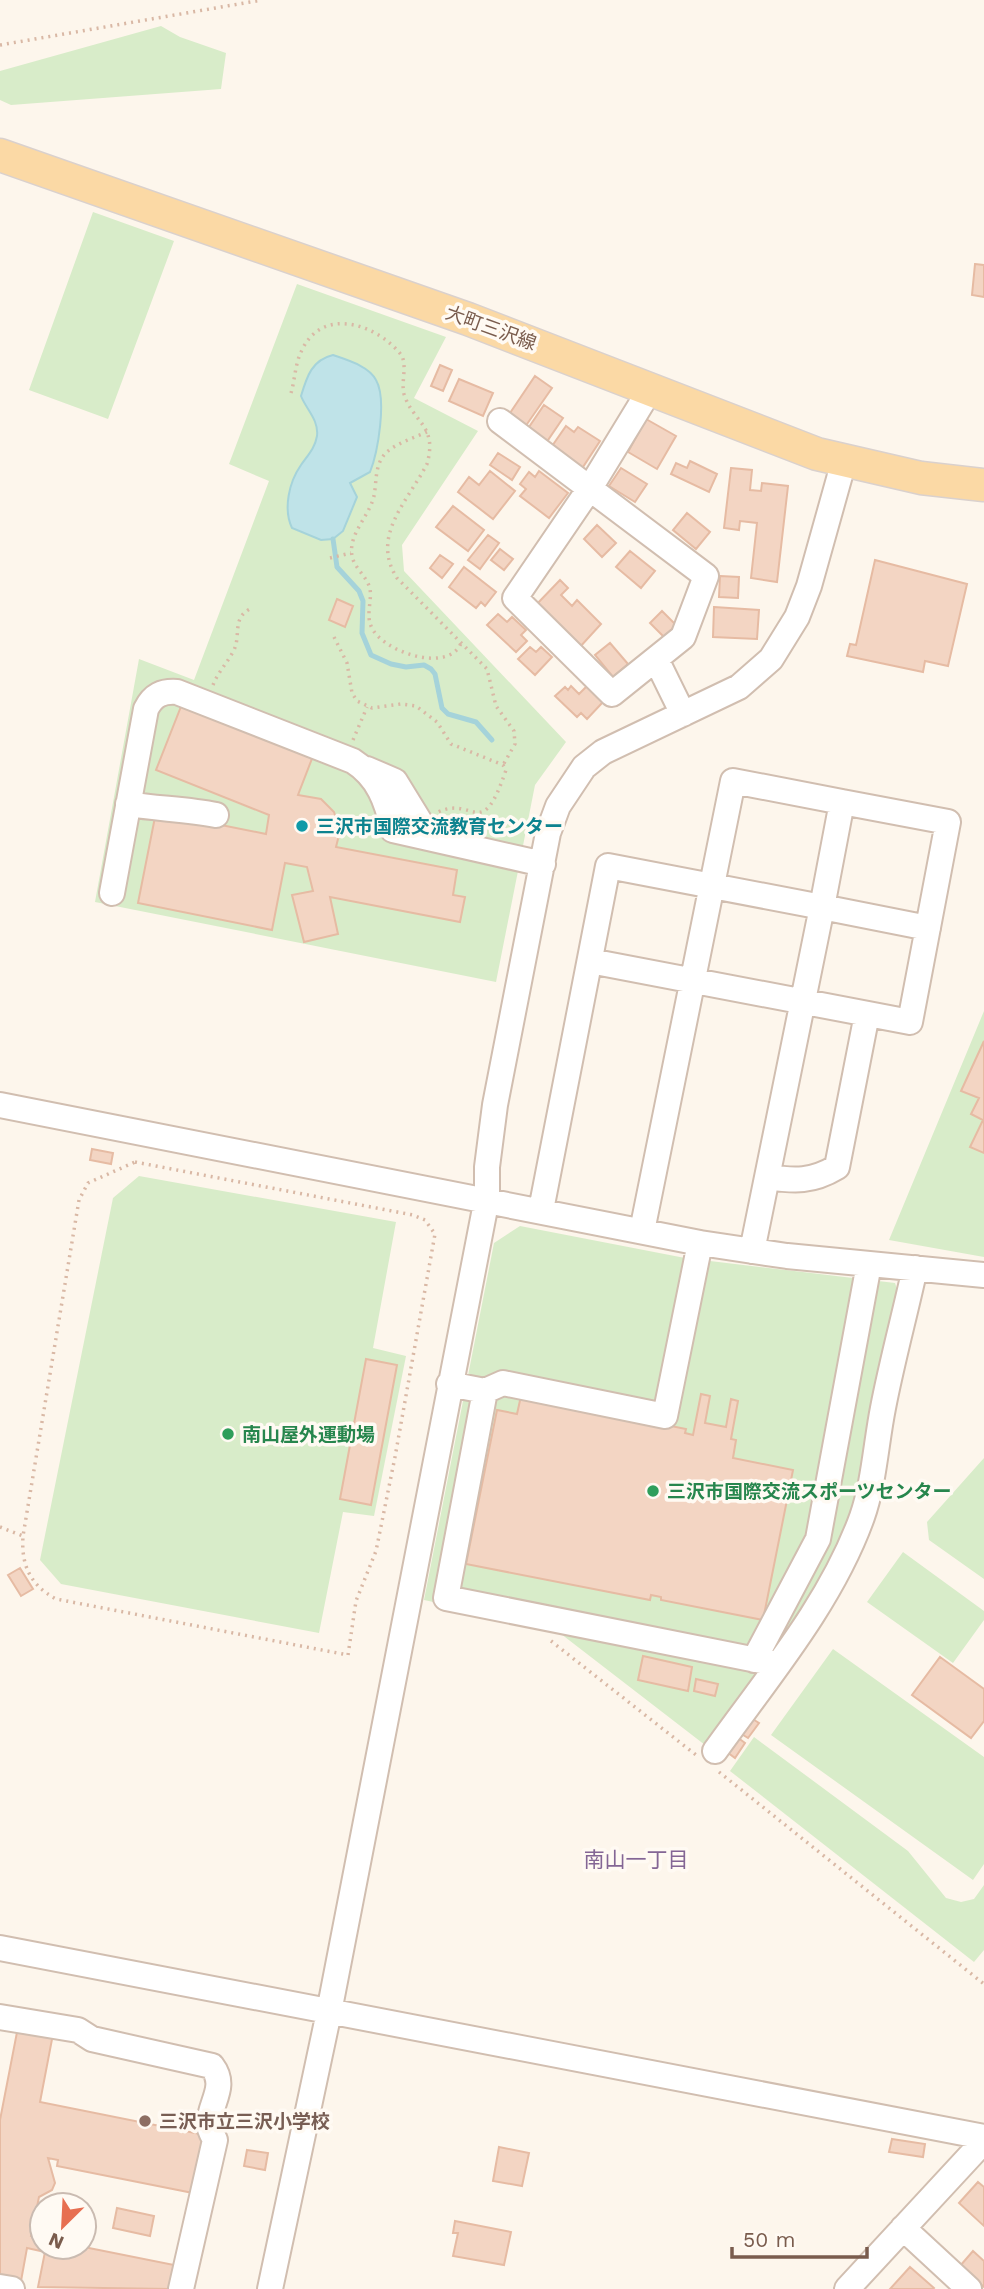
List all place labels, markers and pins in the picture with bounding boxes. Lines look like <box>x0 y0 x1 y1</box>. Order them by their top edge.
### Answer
place label: 三沢市国際交流教育センター <box>316 815 563 838</box>
marker: 三沢市国際交流教育センター <box>294 818 310 834</box>
place label: 南山屋外運動場 <box>242 1423 375 1446</box>
marker: 南山屋外運動場 <box>220 1426 236 1442</box>
place label: 三沢市国際交流スポーツセンター <box>667 1480 952 1503</box>
marker: 三沢市国際交流スポーツセンター <box>645 1483 661 1499</box>
place label: 三沢市立三沢小学校 <box>159 2110 330 2133</box>
marker: 三沢市立三沢小学校 <box>137 2113 153 2129</box>

